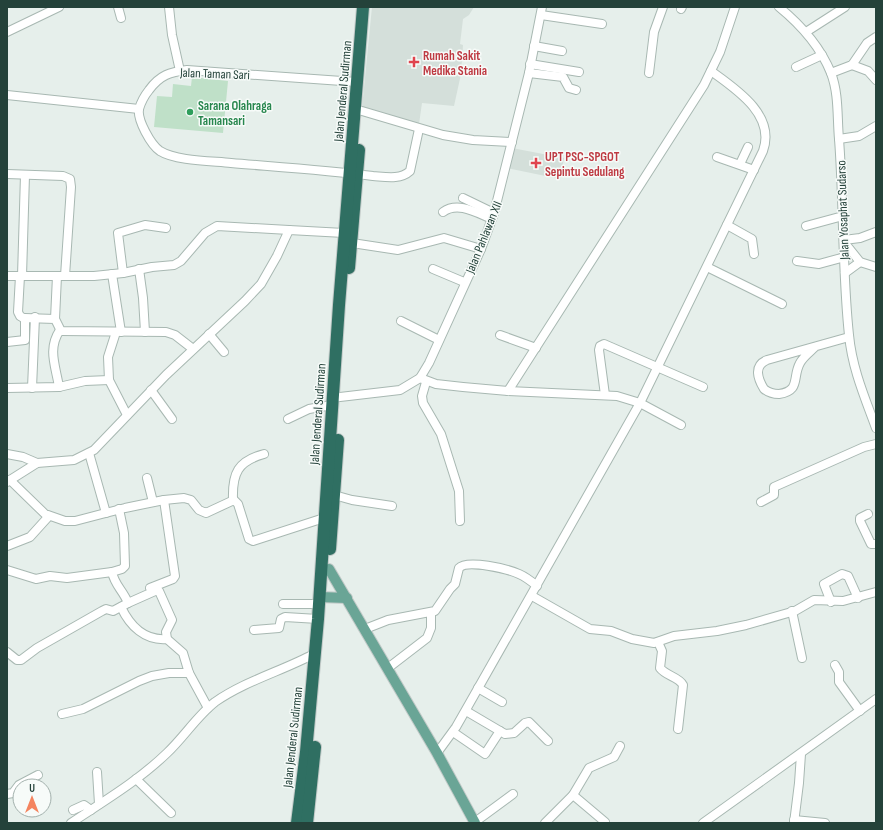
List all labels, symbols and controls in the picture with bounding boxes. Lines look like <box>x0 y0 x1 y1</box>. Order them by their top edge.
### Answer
street label: Jalan Jenderal Sudirman <box>331 40 355 143</box>
place label: Rumah Sakit Medika Stania <box>423 48 487 79</box>
marker: Rumah Sakit Medika Stania <box>408 56 420 68</box>
street label: Jalan Taman Sari <box>179 65 250 83</box>
place label: Sarana Olahraga Tamansari <box>198 98 272 129</box>
marker: Sarana Olahraga Tamansari <box>185 107 195 117</box>
place label: UPT PSC-SPGOT Sepintu Sedulang <box>545 149 625 180</box>
marker: UPT PSC-SPGOT Sepintu Sedulang <box>530 157 542 169</box>
street label: Jalan Yosaphat Sudarso <box>833 160 853 261</box>
street label: Jalan Pahlawan XII <box>462 199 506 277</box>
street label: Jalan Jenderal Sudirman <box>306 363 330 466</box>
street label: Jalan Jenderal Sudirman <box>280 686 306 789</box>
north arrow <box>12 778 52 818</box>
text: U <box>29 782 35 795</box>

